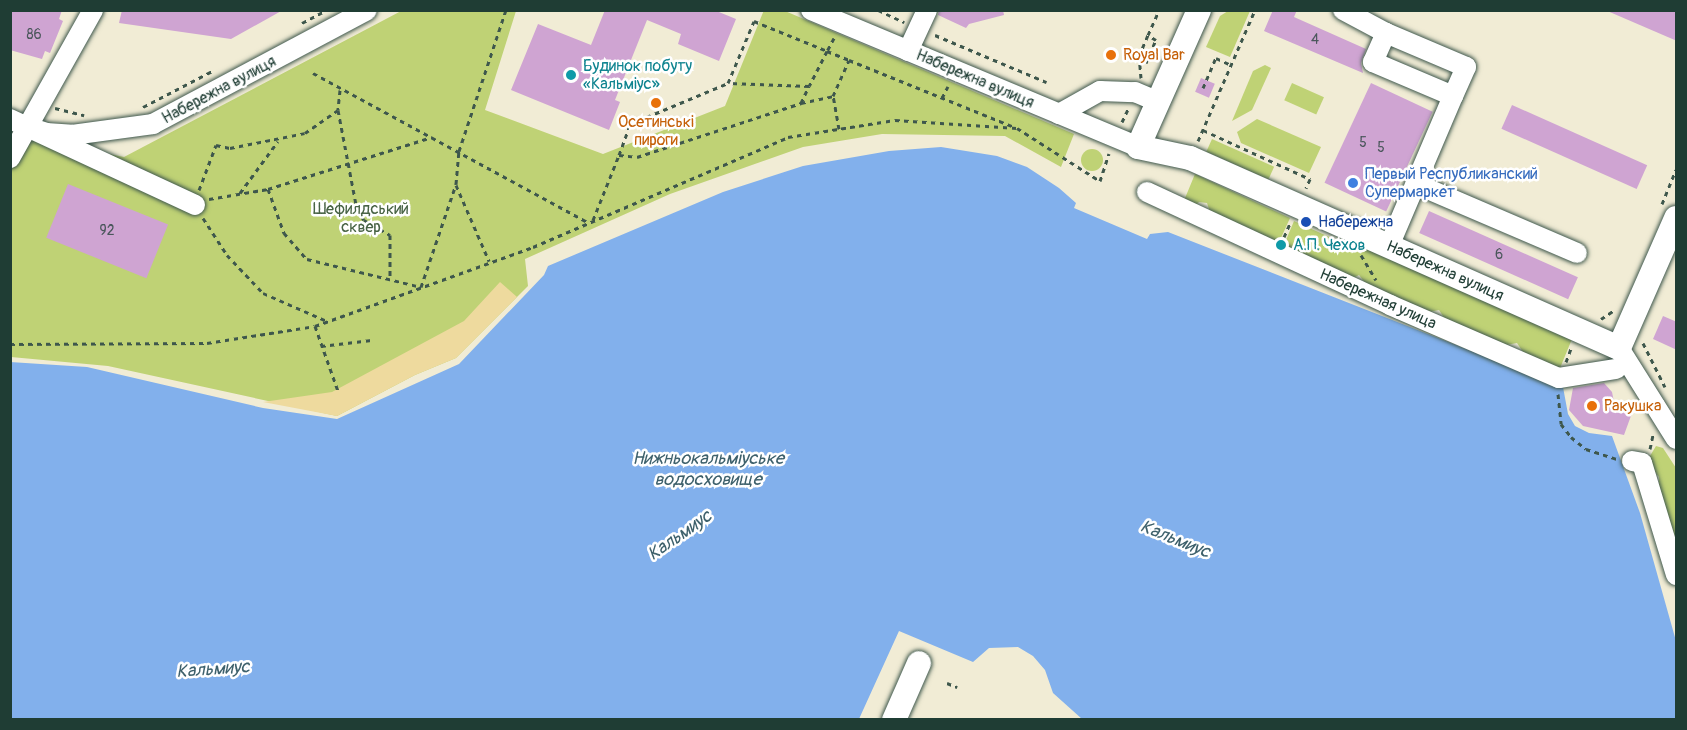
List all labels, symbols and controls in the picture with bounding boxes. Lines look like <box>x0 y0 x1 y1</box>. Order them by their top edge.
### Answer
house number: 86 <box>26 27 42 43</box>
house number: 4 <box>1311 32 1319 48</box>
street label: Набережна вулиця <box>913 45 1037 113</box>
place label: Royal Bar <box>1123 45 1185 65</box>
marker: Royal Bar <box>1104 48 1118 62</box>
street label: Набережна вулиця <box>159 52 279 128</box>
place label: Будинок побуту «Кальміус» <box>583 56 692 94</box>
marker: Будинок побуту «Кальміус» <box>564 68 578 82</box>
marker: Осетинські пироги <box>649 96 663 110</box>
place label: Осетинські пироги <box>618 112 694 150</box>
house number: 5 <box>1359 135 1367 151</box>
house number: 5 <box>1377 140 1385 156</box>
place label: Первый Республиканский Супермаркет <box>1365 164 1538 202</box>
marker: Первый Республиканский Супермаркет <box>1346 176 1360 190</box>
park label: Шефилдський сквер <box>313 199 409 237</box>
place label: Набережна <box>1318 212 1393 232</box>
marker: Набережна <box>1299 215 1313 229</box>
house number: 92 <box>99 223 115 239</box>
place label: А.П. Чехов <box>1293 235 1365 255</box>
street label: Набережна вулиця <box>1383 236 1507 306</box>
marker: А.П. Чехов <box>1274 238 1288 252</box>
house number: 6 <box>1495 247 1503 263</box>
street label: Набережная улица <box>1316 265 1440 333</box>
place label: Ракушка <box>1604 396 1662 416</box>
marker: Ракушка <box>1585 399 1599 413</box>
water label: Нижньокальміуське водосховище <box>632 449 784 492</box>
water label: Кальмиус <box>644 506 716 566</box>
water label: Кальмиус <box>1137 516 1213 564</box>
water label: Кальмиус <box>176 657 250 683</box>

